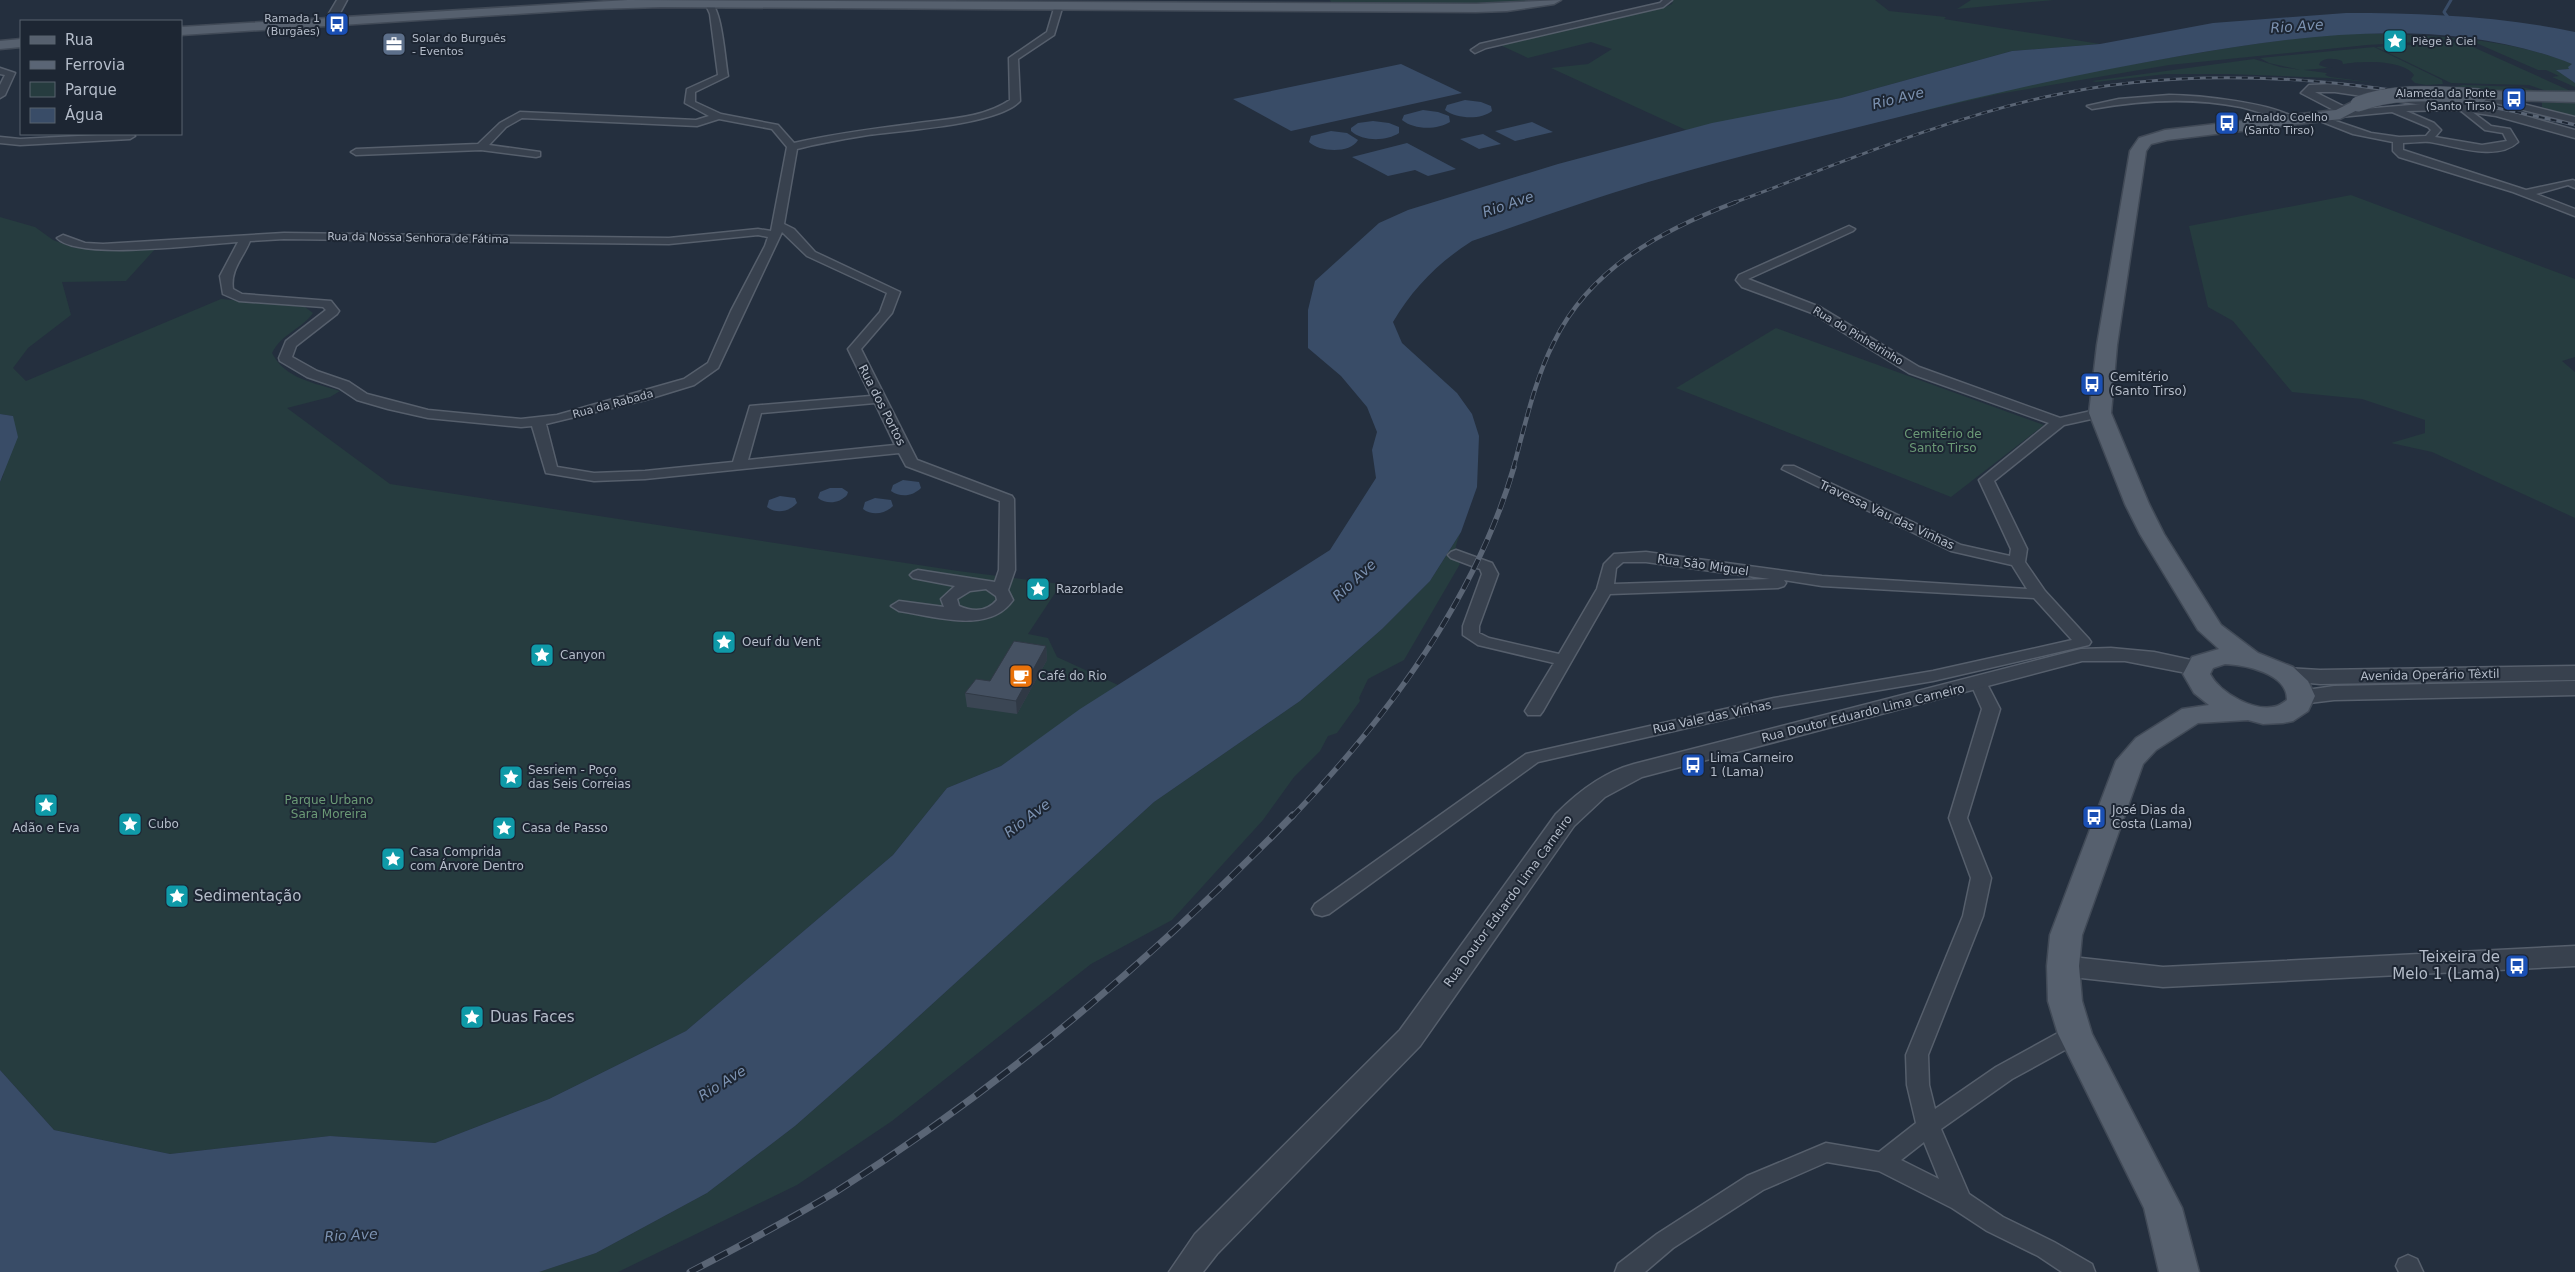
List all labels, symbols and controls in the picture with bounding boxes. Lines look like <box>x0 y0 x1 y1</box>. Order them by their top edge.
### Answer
bus stop icon: Ramada 1 (Burgães) <box>324 11 350 37</box>
place label: Ramada 1 (Burgães) <box>264 12 320 38</box>
water label: Rio Ave <box>2270 16 2324 36</box>
legend <box>20 20 182 135</box>
place icon: Piège à Ciel <box>2382 28 2408 54</box>
text: Rua <box>65 31 93 49</box>
office icon: Solar do Burguês - Eventos <box>381 31 407 57</box>
place label: Solar do Burguês - Eventos <box>412 32 506 58</box>
place label: Piège à Ciel <box>2412 35 2476 48</box>
text: Ferrovia <box>65 56 125 74</box>
text: Parque <box>65 81 117 99</box>
water label: Rio Ave <box>1870 84 1926 112</box>
bus stop icon: Alameda da Ponte (Santo Tirso) <box>2501 86 2527 112</box>
place label: Alameda da Ponte (Santo Tirso) <box>2396 87 2496 113</box>
text: Água <box>65 105 103 124</box>
bus stop icon: Arnaldo Coelho (Santo Tirso) <box>2214 110 2240 136</box>
place label: Arnaldo Coelho (Santo Tirso) <box>2244 111 2328 137</box>
water label: Rio Ave <box>1480 188 1536 220</box>
street label: Rua da Nossa Senhora de Fátima <box>327 230 509 246</box>
street label: Rua do Pinheirinho <box>1810 304 1906 368</box>
street label: Rua dos Portos <box>856 362 908 448</box>
place label: Cemitério (Santo Tirso) <box>2110 370 2187 398</box>
bus stop icon: Cemitério (Santo Tirso) <box>2079 371 2105 397</box>
street label: Rua da Rabada <box>571 387 655 421</box>
park label: Cemitério de Santo Tirso <box>1904 427 1982 455</box>
street label: Travessa Vau das Vinhas <box>1816 477 1957 552</box>
street label: Rua São Miguel <box>1656 552 1750 578</box>
water label: Rio Ave <box>1329 556 1379 604</box>
place icon: Razorblade <box>1025 576 1051 602</box>
place label: Razorblade <box>1056 582 1123 596</box>
place icon: Oeuf du Vent <box>711 629 737 655</box>
place label: Oeuf du Vent <box>742 635 821 649</box>
place icon: Canyon <box>529 642 555 668</box>
place label: Canyon <box>560 648 605 662</box>
cafe icon: Café do Rio <box>1008 663 1034 689</box>
street label: Avenida Operário Têxtil <box>2360 667 2500 683</box>
place label: Café do Rio <box>1038 669 1107 683</box>
street label: Rua Doutor Eduardo Lima Carneiro <box>1760 681 1966 745</box>
street label: Rua Vale das Vinhas <box>1651 698 1773 736</box>
place label: Lima Carneiro 1 (Lama) <box>1710 751 1794 779</box>
bus stop icon: Lima Carneiro 1 (Lama) <box>1680 752 1706 778</box>
place label: Sesriem - Poço das Seis Correias <box>528 763 631 791</box>
place icon: Sesriem - Poço das Seis Correias <box>498 764 524 790</box>
place icon: Adão e Eva <box>33 792 59 818</box>
park label: Parque Urbano Sara Moreira <box>285 793 373 821</box>
water label: Rio Ave <box>1001 796 1053 840</box>
place label: José Dias da Costa (Lama) <box>2111 803 2192 831</box>
bus stop icon: José Dias da Costa (Lama) <box>2081 804 2107 830</box>
place icon: Cubo <box>117 811 143 837</box>
street label: Rua Doutor Eduardo Lima Carneiro <box>1441 812 1575 990</box>
place icon: Casa de Passo <box>491 815 517 841</box>
place label: Cubo <box>148 817 179 831</box>
place label: Adão e Eva <box>12 821 80 835</box>
place label: Casa de Passo <box>522 821 608 835</box>
place label: Casa Comprida com Árvore Dentro <box>410 845 524 873</box>
place icon: Casa Comprida com Árvore Dentro <box>380 846 406 872</box>
place icon: Sedimentação <box>164 883 190 909</box>
place label: Sedimentação <box>194 887 301 905</box>
place label: Teixeira de Melo 1 (Lama) <box>2392 948 2500 983</box>
bus stop icon: Teixeira de Melo 1 (Lama) <box>2504 953 2530 979</box>
place icon: Duas Faces <box>459 1004 485 1030</box>
place label: Duas Faces <box>490 1008 575 1026</box>
water label: Rio Ave <box>695 1062 749 1104</box>
water label: Rio Ave <box>324 1226 378 1244</box>

